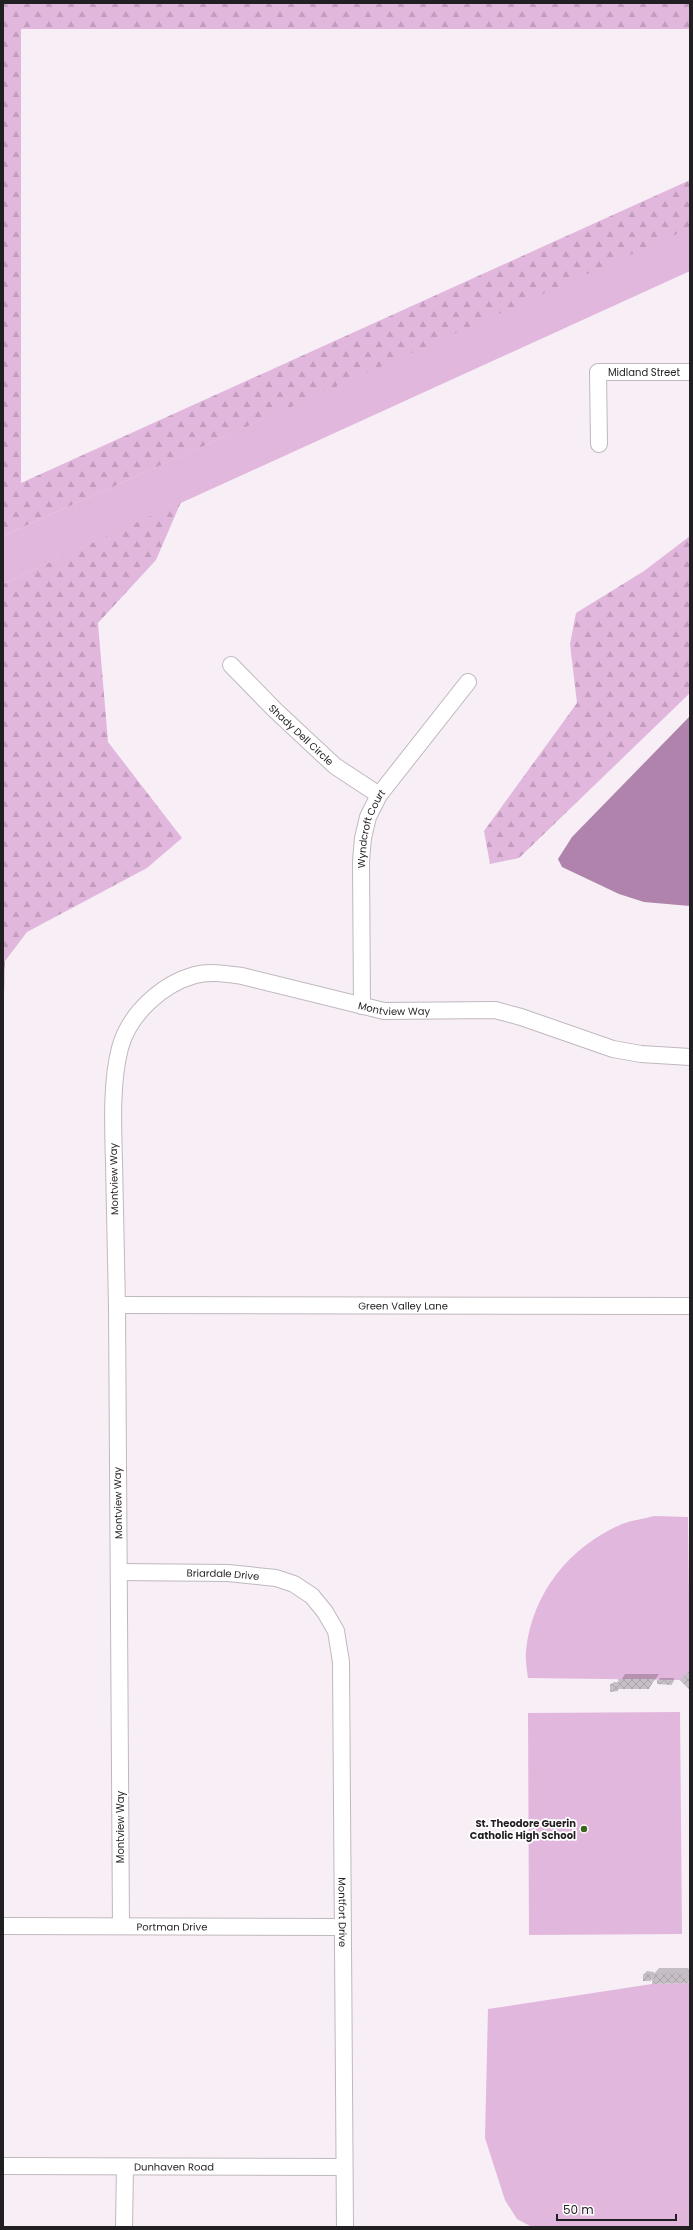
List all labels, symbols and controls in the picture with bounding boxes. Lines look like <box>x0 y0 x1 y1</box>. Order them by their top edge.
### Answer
street label: Midland Street <box>608 365 680 380</box>
street label: Shady Dell Circle <box>266 701 337 769</box>
street label: Wyndcroft Court <box>353 785 389 868</box>
street label: Montview Way <box>357 997 431 1019</box>
street label: Montview Way <box>106 1142 122 1215</box>
street label: Green Valley Lane <box>358 1298 448 1313</box>
street label: Montview Way <box>110 1466 126 1539</box>
street label: Briardale Drive <box>187 1565 260 1584</box>
street label: Montview Way <box>113 1790 128 1863</box>
place label: St. Theodore Guerin Catholic High School <box>470 1816 576 1843</box>
marker: St. Theodore Guerin Catholic High School <box>579 1824 589 1834</box>
street label: Montfort Drive <box>335 1877 351 1947</box>
street label: Portman Drive <box>137 1919 207 1934</box>
street label: Dunhaven Road <box>134 2159 214 2174</box>
scale bar <box>557 2196 676 2222</box>
text: 50 m <box>563 2201 594 2218</box>

